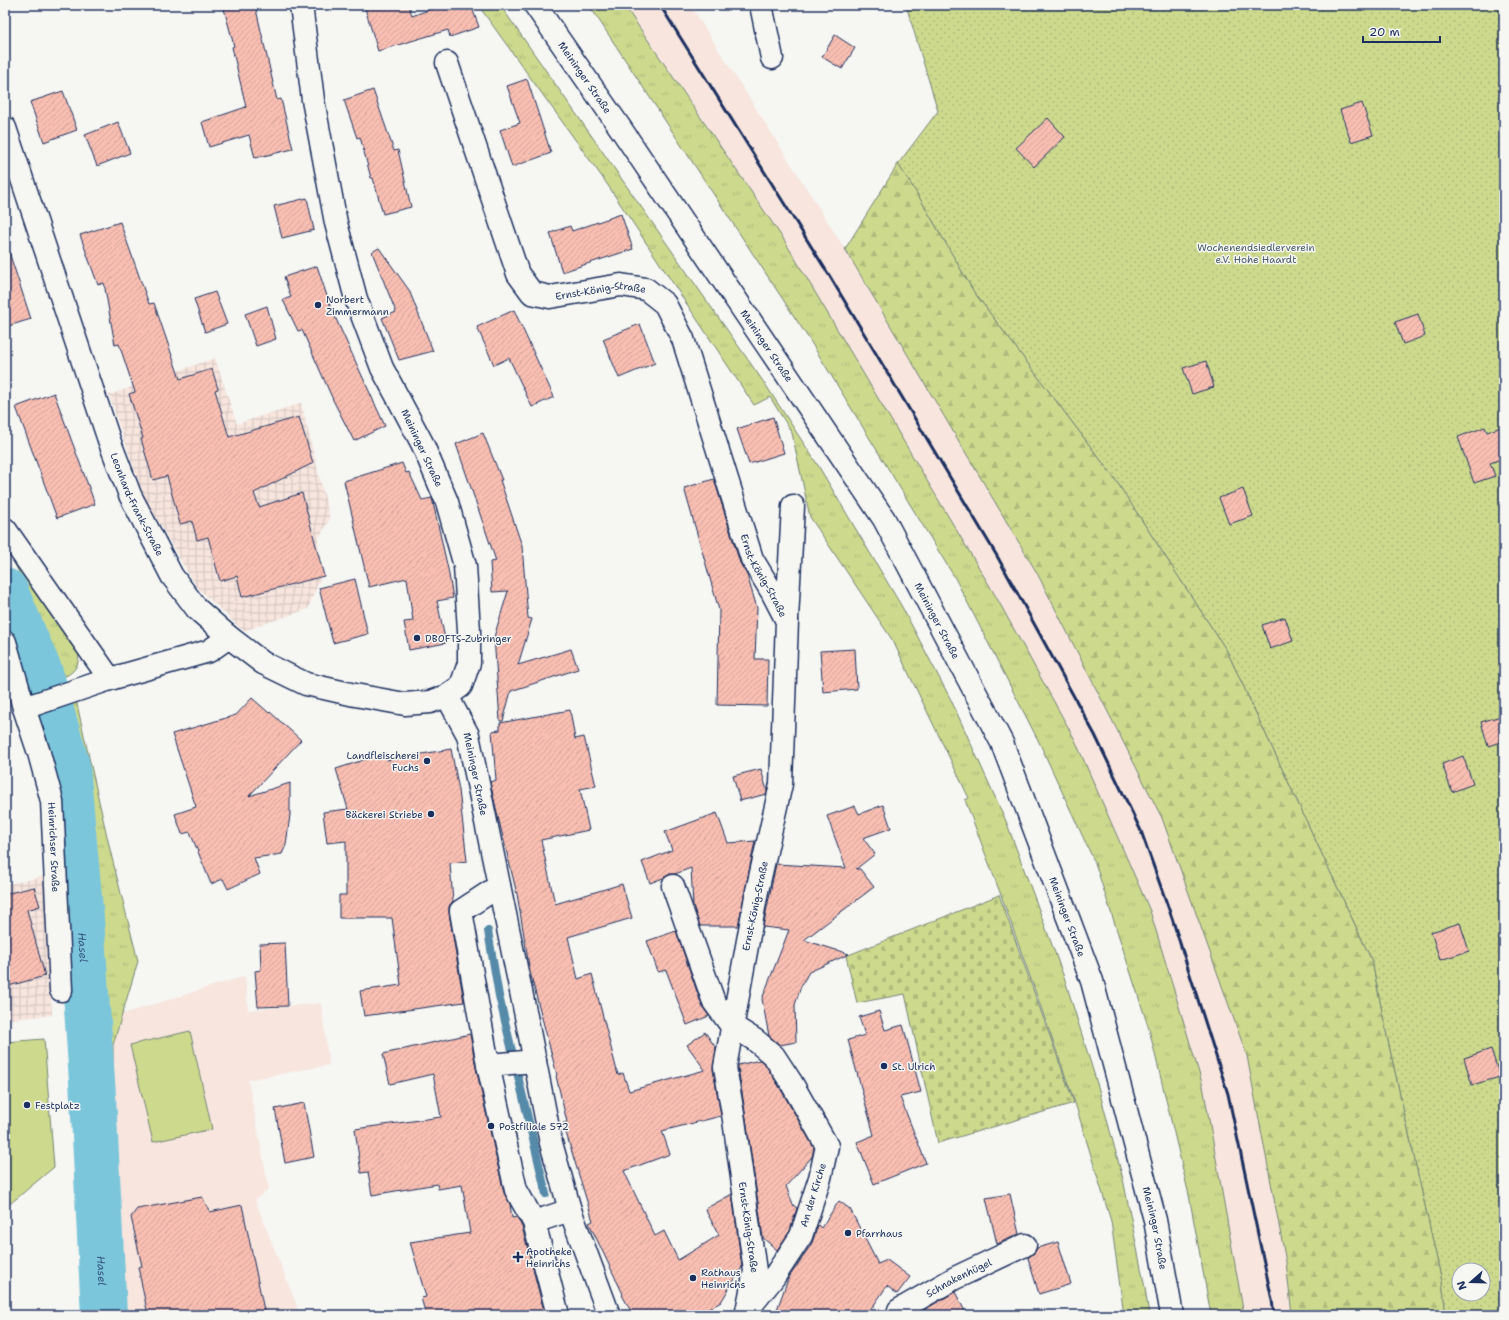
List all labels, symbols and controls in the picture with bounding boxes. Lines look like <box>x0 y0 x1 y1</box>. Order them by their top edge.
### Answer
scale bar <box>1363 18 1440 44</box>
text: 20 m <box>1369 24 1400 40</box>
street label: Meininger Straße <box>556 39 615 116</box>
park label: Wochenendsiedlerverein e.V. Hohe Haardt <box>1197 241 1315 266</box>
street label: Ernst-König-Straße <box>554 278 647 303</box>
place label: Norbert Zimmermann <box>326 293 389 318</box>
marker: Norbert Zimmermann <box>313 300 323 310</box>
street label: Meininger Straße <box>738 307 796 384</box>
street label: Meininger Straße <box>398 407 446 489</box>
street label: Leonhard-Frank-Straße <box>108 451 167 558</box>
street label: Ernst-König-Straße <box>738 532 790 619</box>
street label: Meininger Straße <box>912 580 963 661</box>
place label: DB0FTS-Zubringer <box>425 632 512 645</box>
marker: DB0FTS-Zubringer <box>412 633 422 643</box>
street label: Meininger Straße <box>461 731 491 817</box>
place label: Landfleischerei Fuchs <box>347 749 419 774</box>
marker: Landfleischerei Fuchs <box>422 756 432 766</box>
street label: Heinrichser Straße <box>46 802 63 893</box>
place label: Bäckerei Striebe <box>345 808 423 821</box>
marker: Bäckerei Striebe <box>426 809 436 819</box>
street label: Ernst-König-Straße <box>739 859 771 952</box>
street label: Meininger Straße <box>1047 875 1089 959</box>
water label: Hasel <box>74 932 91 963</box>
place label: St. Ulrich <box>892 1060 935 1073</box>
marker: St. Ulrich <box>879 1061 889 1071</box>
place label: Festplatz <box>35 1099 80 1112</box>
marker: Festplatz <box>22 1100 32 1110</box>
place label: Postfiliale 572 <box>499 1120 569 1133</box>
marker: Postfiliale 572 <box>486 1121 496 1131</box>
street label: An der Kirche <box>797 1161 829 1229</box>
street label: Ernst-König-Straße <box>736 1181 762 1274</box>
street label: Meininger Straße <box>1140 1185 1170 1271</box>
place label: Pfarrhaus <box>856 1227 903 1240</box>
marker: Pfarrhaus <box>843 1228 853 1238</box>
place label: Apotheke Heinrichs <box>526 1245 572 1270</box>
marker: Apotheke Heinrichs <box>513 1252 523 1262</box>
water label: Hasel <box>94 1255 110 1287</box>
street label: Schnakenhügel <box>923 1255 994 1300</box>
north arrow <box>1451 1262 1491 1302</box>
place label: Rathaus Heinrichs <box>701 1266 745 1291</box>
marker: Rathaus Heinrichs <box>688 1273 698 1283</box>
text: N <box>1453 1278 1471 1292</box>

